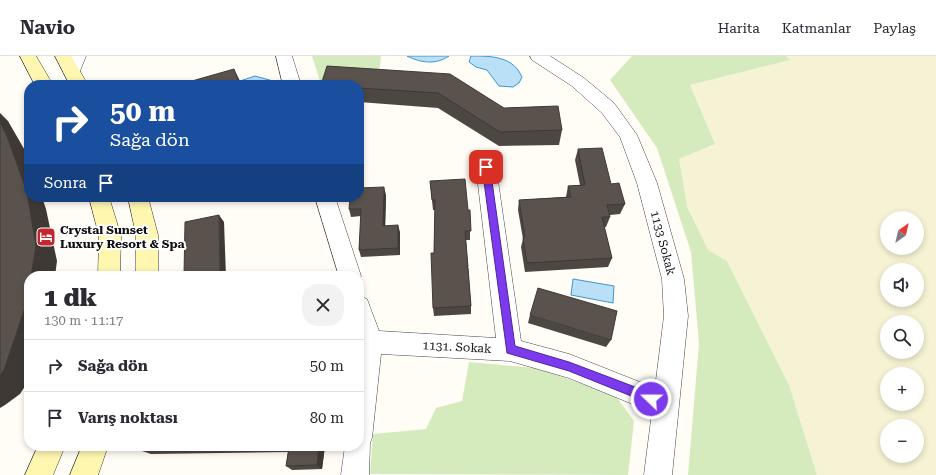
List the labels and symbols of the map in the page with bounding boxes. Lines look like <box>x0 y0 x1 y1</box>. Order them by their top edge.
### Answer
pin <box>469 150 503 184</box>
street label: 1133 Sokak <box>648 209 678 277</box>
north arrow <box>880 211 924 255</box>
place label: Crystal Sunset Luxury Resort & Spa <box>60 223 185 251</box>
hotel icon: Crystal Sunset Luxury Resort & Spa <box>35 226 57 248</box>
street label: 1131. Sokak <box>422 338 492 356</box>
position arrow <box>630 378 672 420</box>

